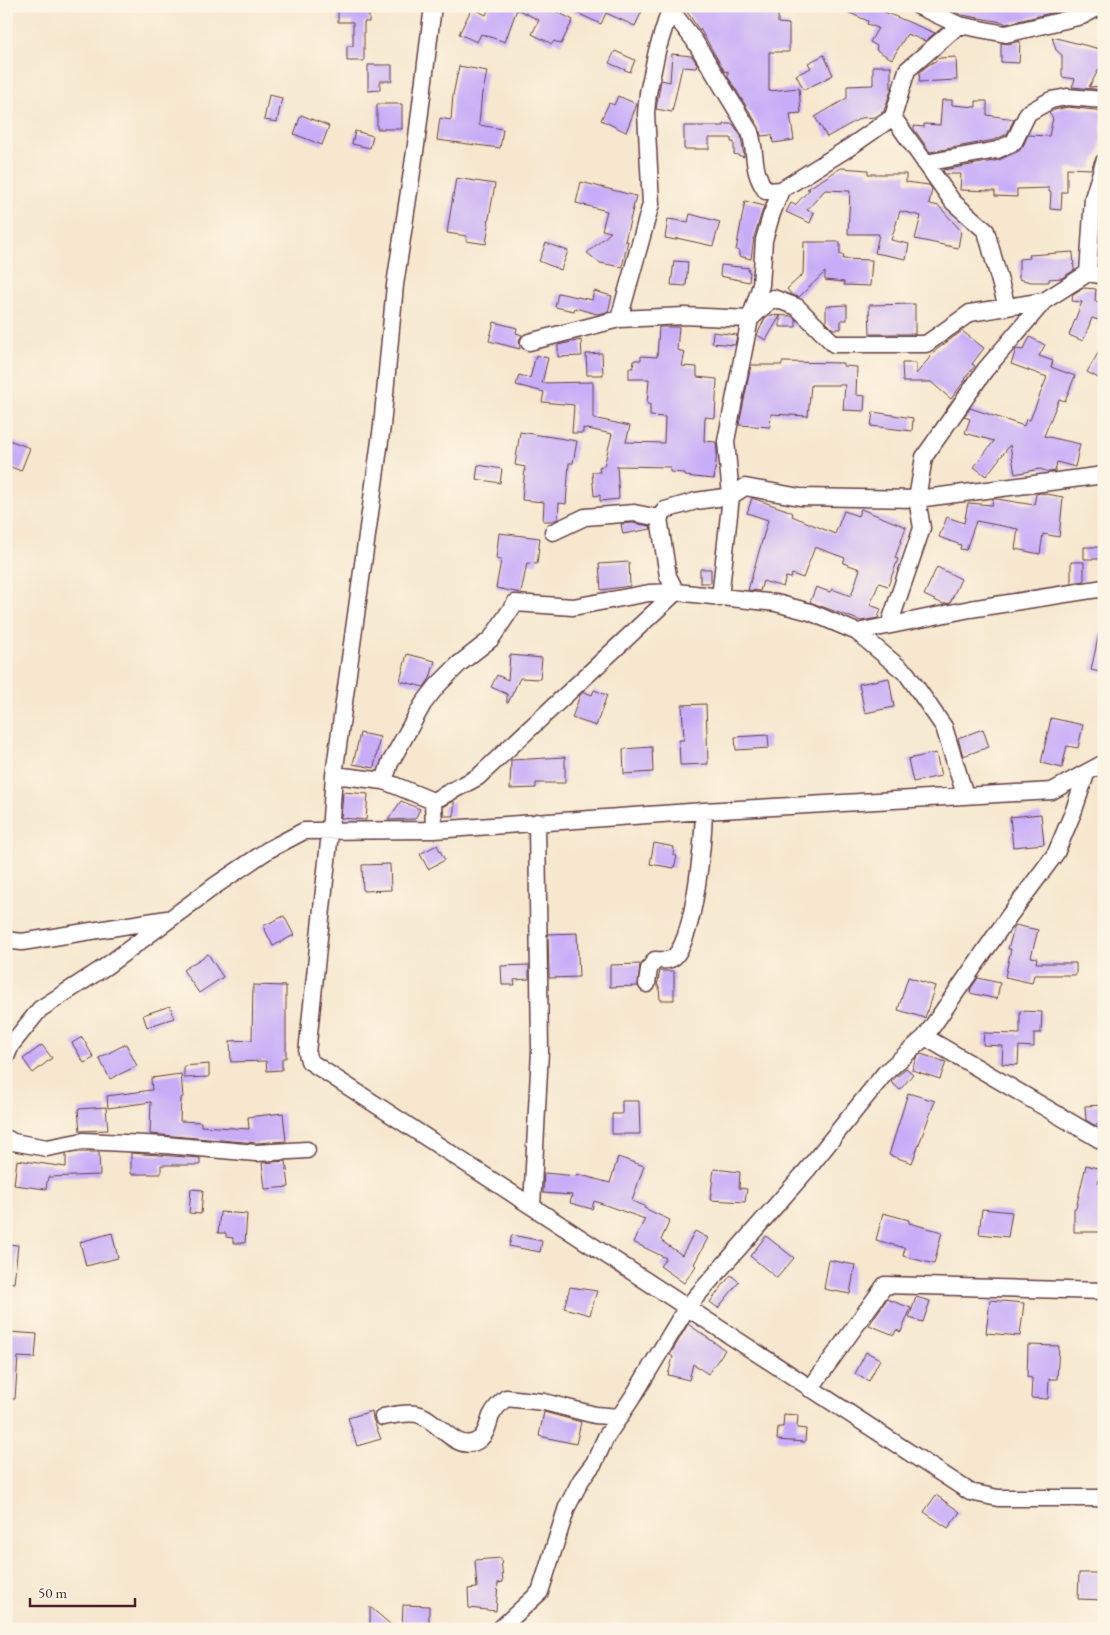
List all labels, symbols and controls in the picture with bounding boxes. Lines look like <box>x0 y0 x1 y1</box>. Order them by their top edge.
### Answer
scale bar <box>30 1575 135 1607</box>
text: 50 m <box>38 1583 67 1602</box>

